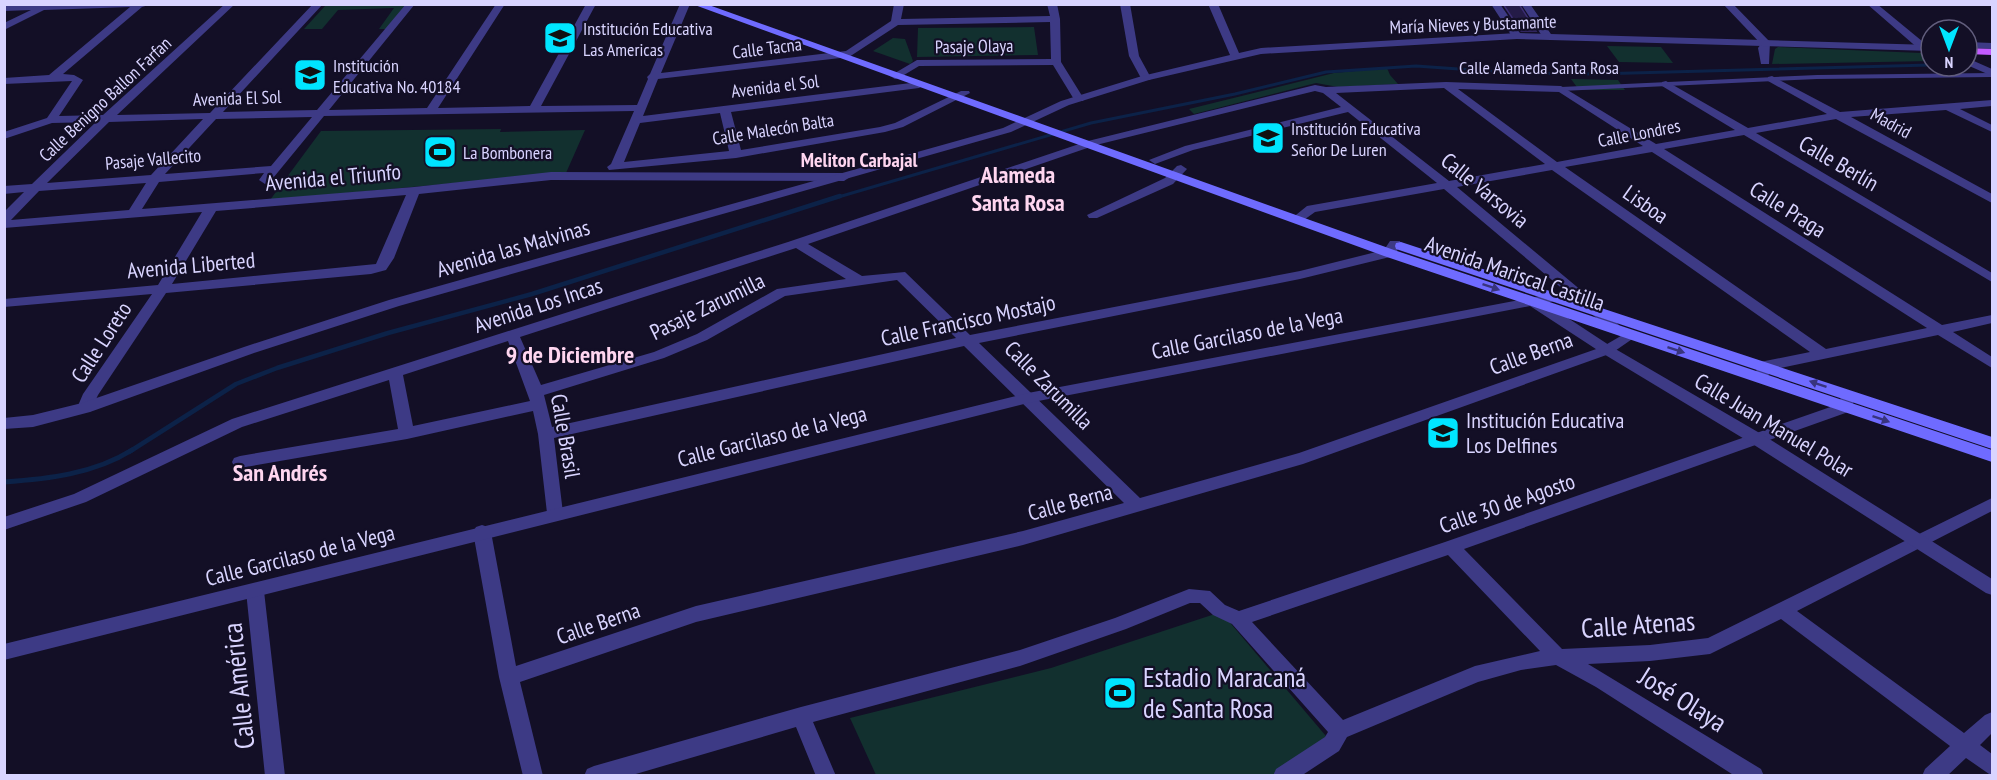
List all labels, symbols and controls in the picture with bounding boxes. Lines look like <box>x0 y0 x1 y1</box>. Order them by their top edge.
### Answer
street label: María Nieves y Bustamante <box>1389 10 1557 38</box>
place label: Institución Educativa Las Americas <box>583 17 713 61</box>
north arrow <box>1919 18 1979 78</box>
school or university icon: Institución Educativa Las Americas <box>542 20 578 56</box>
street label: Calle Benigno Ballon Farfan <box>34 32 176 166</box>
street label: Calle Tacna <box>731 32 803 64</box>
street label: Pasaje Olaya <box>935 34 1013 58</box>
text: N <box>1945 53 1953 73</box>
place label: Institución Educativa No. 40184 <box>333 54 461 98</box>
street label: Calle Alameda Santa Rosa <box>1459 56 1619 79</box>
school or university icon: Institución Educativa No. 40184 <box>292 57 328 93</box>
street label: Avenida el Sol <box>730 69 821 103</box>
street label: Avenida El Sol <box>192 85 282 111</box>
street label: Madrid <box>1867 102 1915 144</box>
street label: Calle Malecón Balta <box>711 108 835 150</box>
street label: Calle Londres <box>1596 114 1682 152</box>
place label: Institución Educativa Señor De Luren <box>1291 117 1421 161</box>
school or university icon: Institución Educativa Señor De Luren <box>1250 120 1286 156</box>
street label: Calle Berlín <box>1794 129 1884 197</box>
sports icon: La Bombonera <box>422 134 458 170</box>
place label: La Bombonera <box>463 141 552 164</box>
street label: Pasaje Vallecito <box>104 143 202 175</box>
street label: Calle Varsovia <box>1435 146 1535 234</box>
district label: Meliton Carbajal <box>801 147 917 173</box>
street label: Avenida el Triunfo <box>264 157 402 197</box>
district label: Alameda Santa Rosa <box>971 159 1065 218</box>
street label: Calle Praga <box>1745 175 1831 243</box>
street label: Lisboa <box>1618 178 1674 230</box>
street label: Avenida las Malvinas <box>433 213 593 283</box>
street label: Avenida Mariscal Castilla <box>1421 229 1609 317</box>
street label: Avenida Liberted <box>126 245 256 285</box>
street label: Pasaje Zarumilla <box>645 266 769 346</box>
street label: Avenida Los Incas <box>470 271 606 339</box>
one-way arrow <box>1482 283 1500 293</box>
street label: Calle Francisco Mostajo <box>878 288 1058 352</box>
street label: Calle Loreto <box>65 296 137 388</box>
street label: Calle Garcilaso de la Vega <box>1149 301 1345 365</box>
street label: Calle Berna <box>1486 325 1576 381</box>
street label: Calle Zarumilla <box>999 335 1099 435</box>
district label: 9 de Diciembre <box>506 339 634 370</box>
one-way arrow <box>1667 345 1685 355</box>
street label: Calle Juan Manuel Polar <box>1690 367 1858 483</box>
one-way arrow <box>1809 378 1827 388</box>
street label: Calle Brasil <box>545 392 587 481</box>
street label: Calle Garcilaso de la Vega <box>674 399 870 473</box>
place label: Institución Educativa Los Delfines <box>1466 406 1624 459</box>
one-way arrow <box>1872 414 1890 424</box>
school or university icon: Institución Educativa Los Delfines <box>1425 415 1461 451</box>
district label: San Andrés <box>233 457 327 488</box>
street label: Calle 30 de Agosto <box>1435 467 1579 539</box>
street label: Calle Berna <box>1025 477 1115 527</box>
street label: Calle Garcilaso de la Vega <box>202 518 398 592</box>
street label: Calle Berna <box>553 596 643 650</box>
street label: Calle Atenas <box>1580 603 1696 645</box>
street label: Calle América <box>214 621 262 751</box>
street label: José Olaya <box>1632 658 1733 739</box>
place label: Estadio Maracaná de Santa Rosa <box>1143 660 1306 725</box>
sports icon: Estadio Maracaná de Santa Rosa <box>1102 675 1138 711</box>

